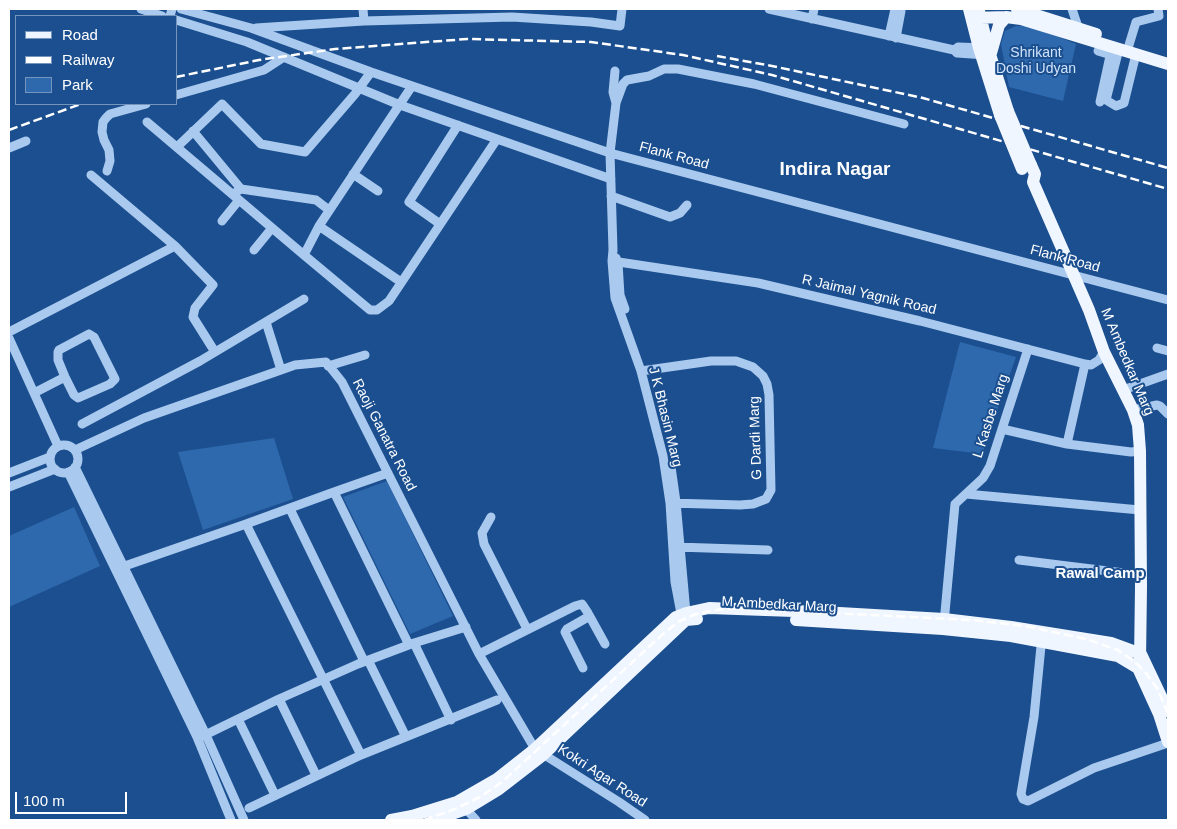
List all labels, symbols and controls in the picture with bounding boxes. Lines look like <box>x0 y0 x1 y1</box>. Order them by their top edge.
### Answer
legend <box>15 15 178 105</box>
text: Road <box>62 26 98 43</box>
park label: Shrikant Doshi Udyan <box>996 45 1076 78</box>
text: Railway <box>62 51 115 68</box>
text: Park <box>62 76 93 93</box>
street label: Flank Road <box>637 139 711 173</box>
district label: Indira Nagar <box>780 159 890 181</box>
street label: Flank Road <box>1028 242 1102 276</box>
street label: R Jaimal Yagnik Road <box>800 271 938 319</box>
street label: M Ambedkar Marg <box>1097 306 1157 418</box>
street label: J K Bhasin Marg <box>644 365 686 469</box>
street label: L Kasbe Marg <box>970 372 1012 460</box>
street label: Raoji Ganatra Road <box>348 376 420 494</box>
street label: G Dardi Marg <box>746 396 766 480</box>
district label: Rawal Camp <box>1055 565 1145 583</box>
street label: M Ambedkar Marg <box>721 594 837 616</box>
street label: Kokri Agar Road <box>554 741 650 811</box>
scale bar <box>18 782 130 814</box>
text: 100 m <box>23 792 65 809</box>

